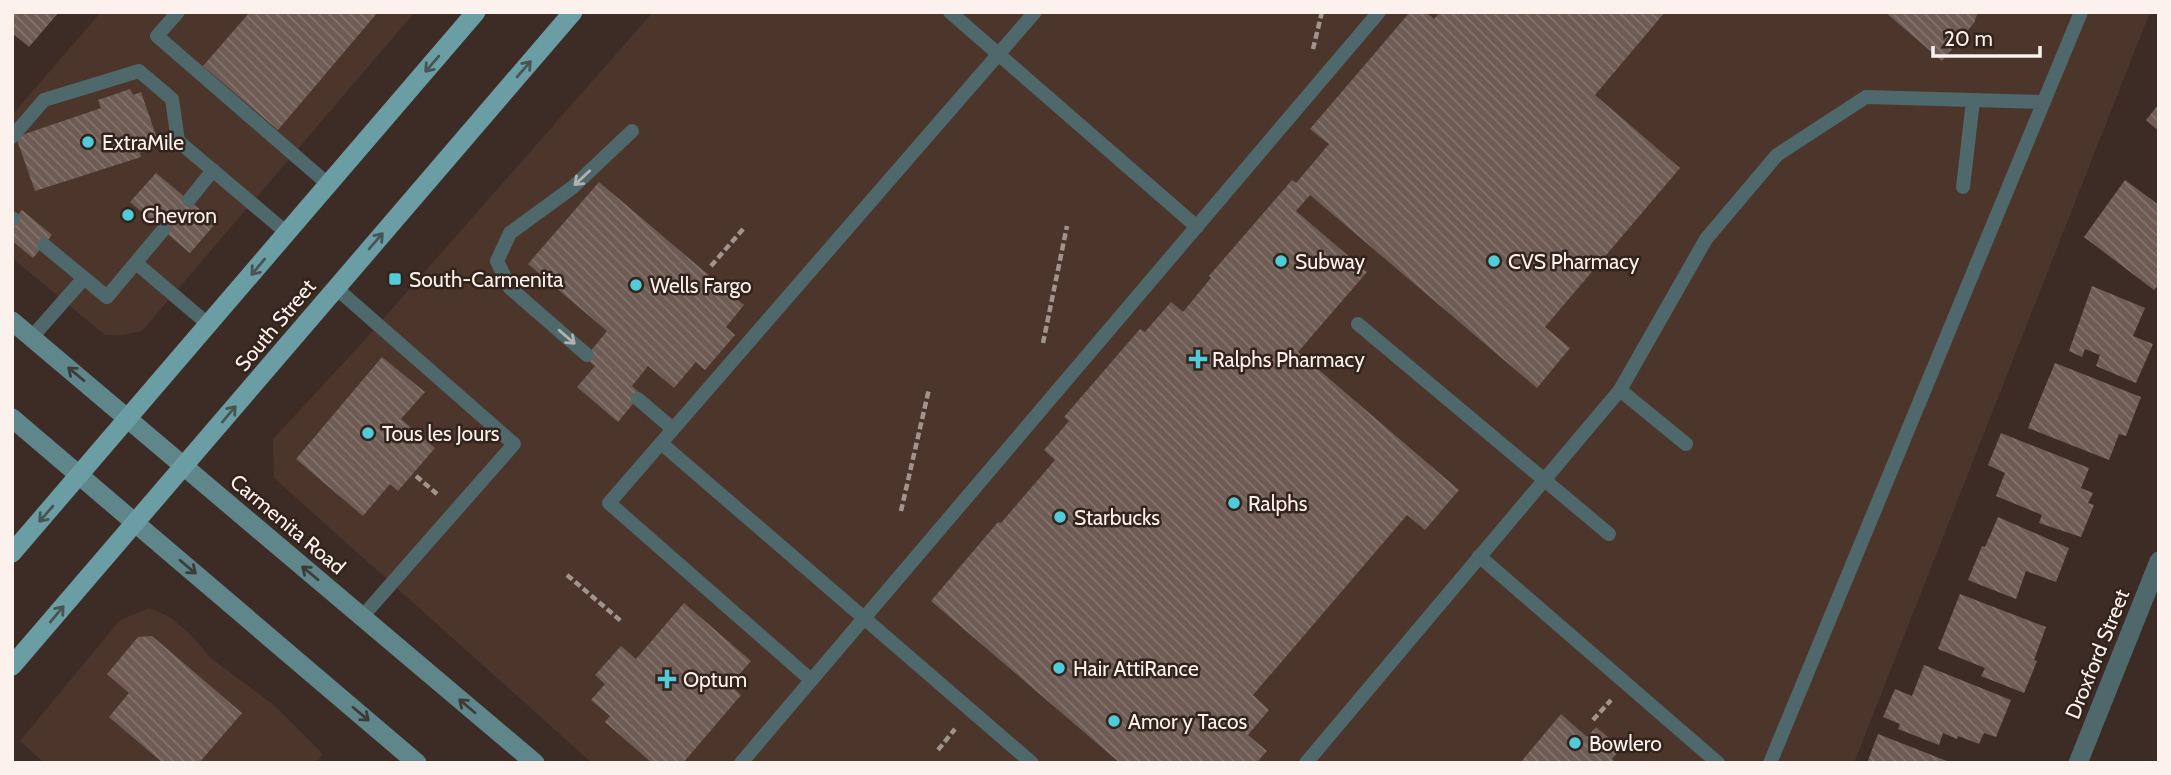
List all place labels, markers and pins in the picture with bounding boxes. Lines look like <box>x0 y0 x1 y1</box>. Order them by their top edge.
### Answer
place label: ExtraMile <box>102 130 184 155</box>
marker: ExtraMile <box>80 134 96 150</box>
place label: Chevron <box>142 203 217 228</box>
marker: Chevron <box>120 207 136 223</box>
place label: Subway <box>1295 249 1365 274</box>
place label: CVS Pharmacy <box>1508 249 1640 274</box>
marker: Subway <box>1273 253 1289 269</box>
marker: CVS Pharmacy <box>1486 253 1502 269</box>
place label: South-Carmenita <box>409 267 563 292</box>
marker: South-Carmenita <box>387 271 403 287</box>
place label: Wells Fargo <box>650 273 752 298</box>
marker: Wells Fargo <box>628 277 644 293</box>
place label: Ralphs Pharmacy <box>1212 347 1365 372</box>
marker: Ralphs Pharmacy <box>1190 351 1206 367</box>
place label: Tous les Jours <box>382 421 500 446</box>
marker: Tous les Jours <box>360 425 376 441</box>
place label: Ralphs <box>1248 491 1308 516</box>
marker: Ralphs <box>1226 495 1242 511</box>
place label: Starbucks <box>1074 505 1160 530</box>
marker: Starbucks <box>1052 509 1068 525</box>
place label: Hair AttiRance <box>1073 656 1199 681</box>
marker: Hair AttiRance <box>1051 660 1067 676</box>
place label: Optum <box>683 667 747 692</box>
marker: Optum <box>657 669 677 689</box>
place label: Amor y Tacos <box>1128 709 1248 734</box>
marker: Amor y Tacos <box>1106 713 1122 729</box>
place label: Bowlero <box>1589 731 1662 756</box>
marker: Bowlero <box>1567 735 1583 751</box>

